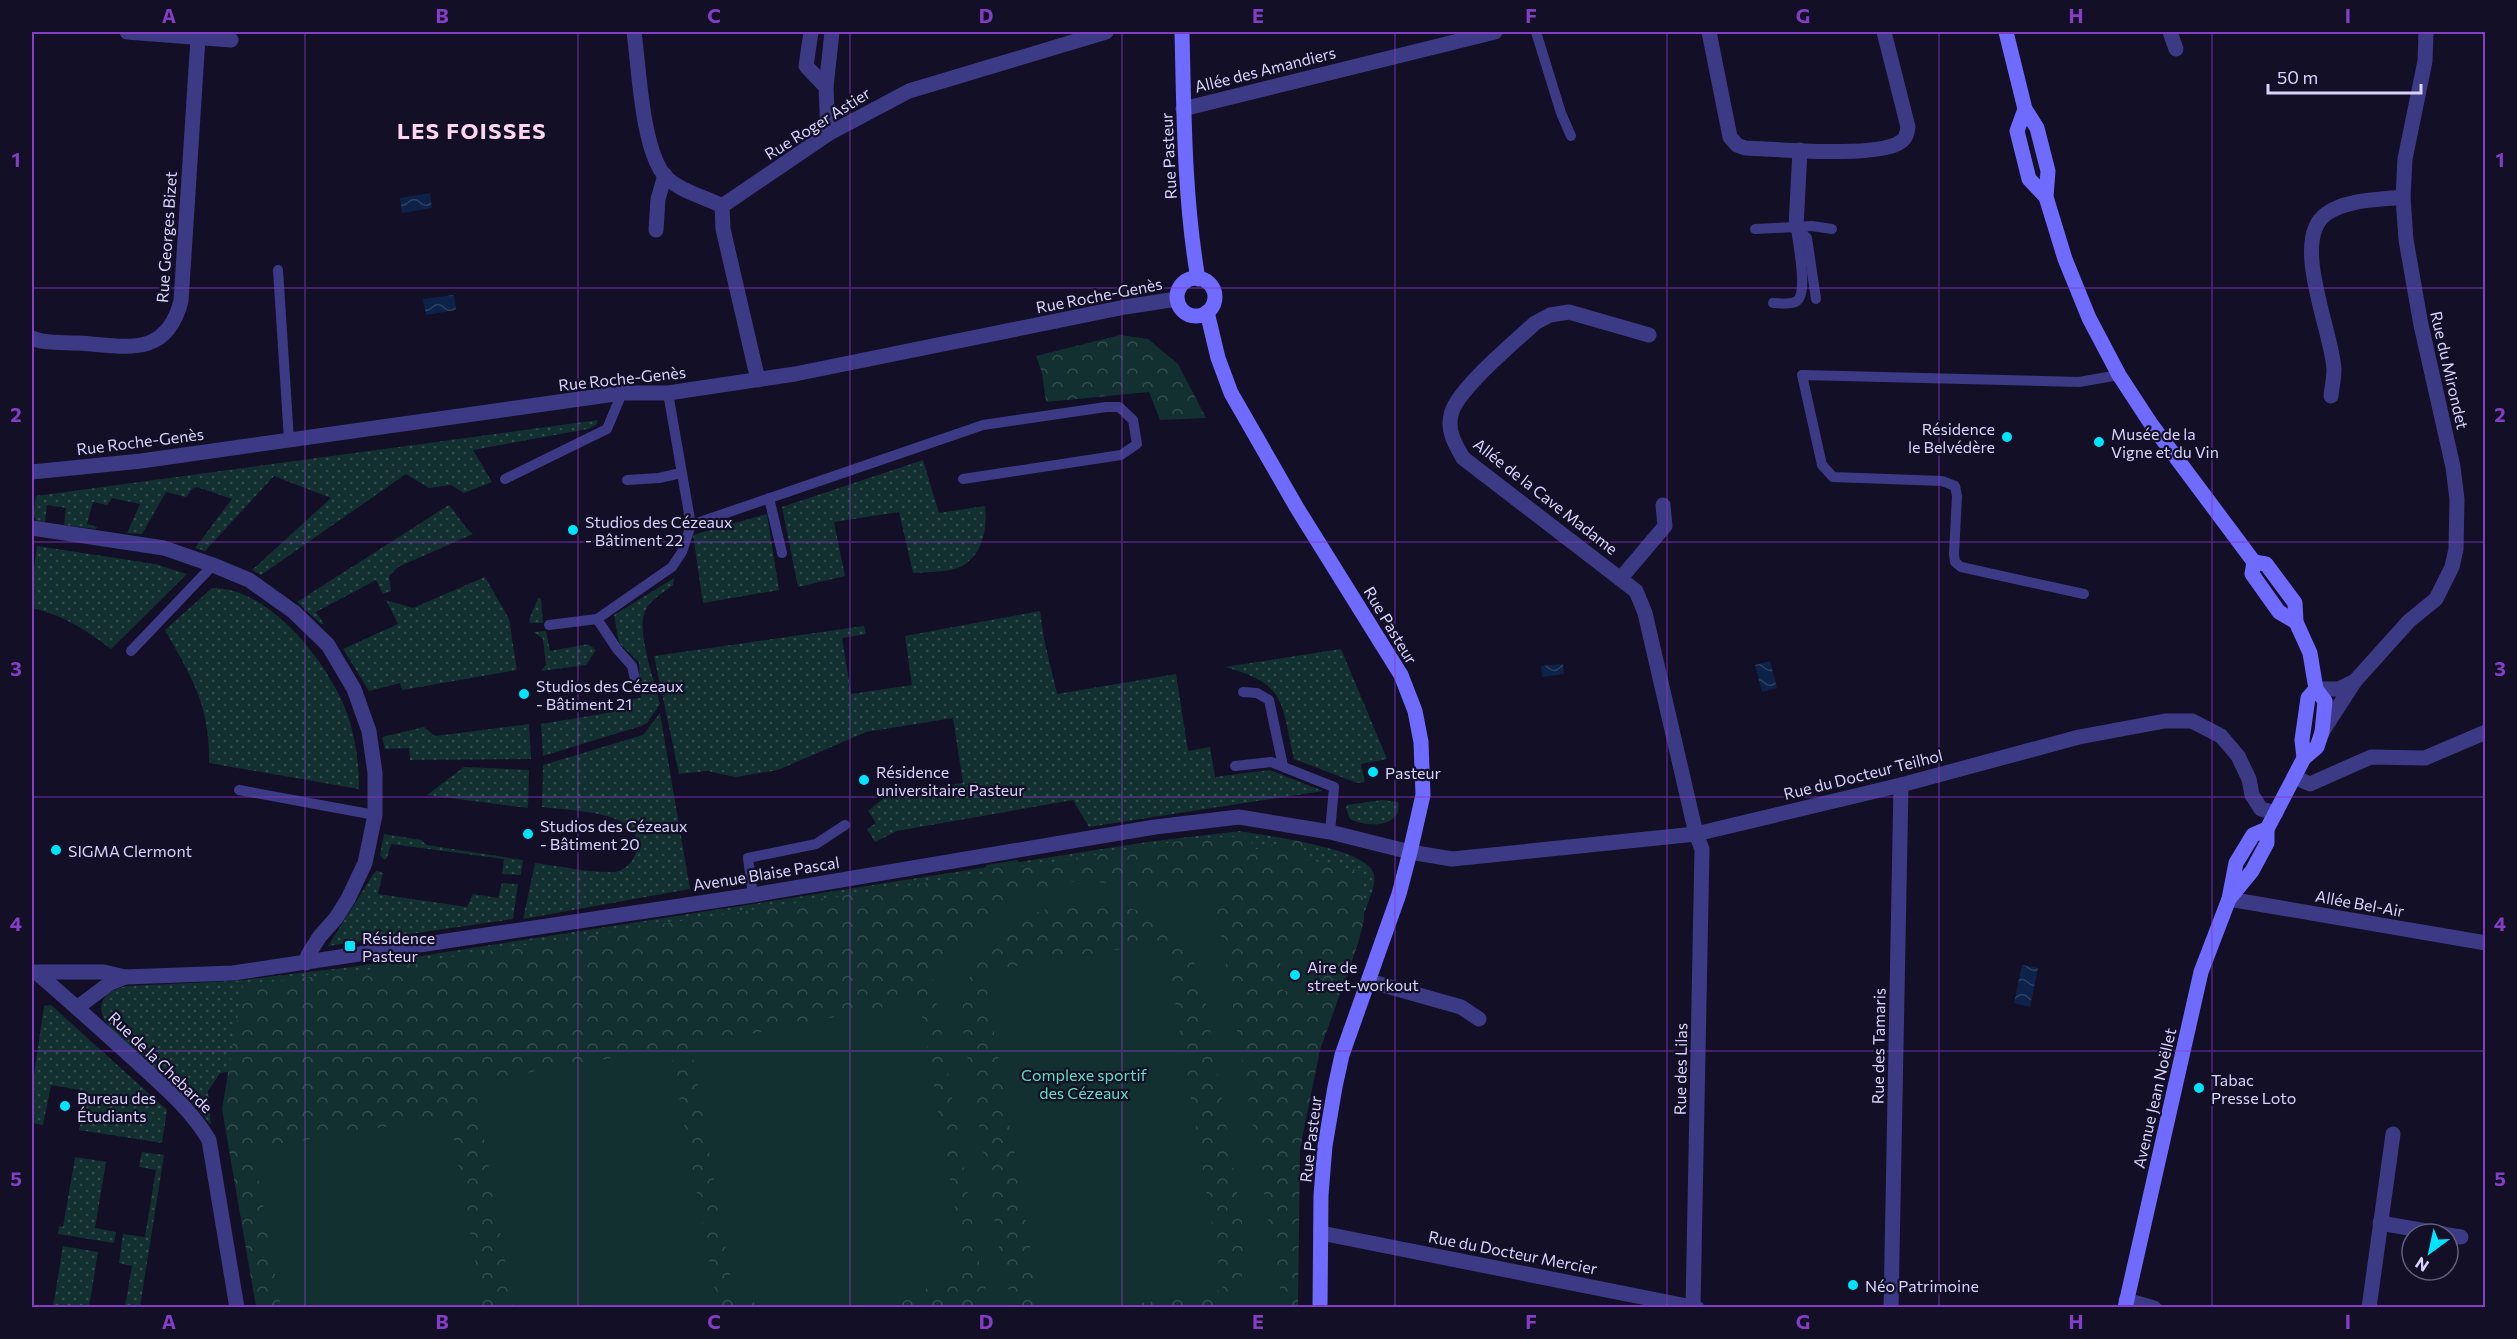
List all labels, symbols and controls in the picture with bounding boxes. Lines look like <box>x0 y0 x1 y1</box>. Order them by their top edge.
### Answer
text: A <box>162 3 176 27</box>
text: B <box>435 3 449 27</box>
text: C <box>707 3 721 27</box>
text: D <box>979 3 993 27</box>
text: E <box>1252 3 1264 27</box>
text: F <box>1525 3 1537 27</box>
text: G <box>1796 3 1810 27</box>
text: H <box>2069 3 2084 27</box>
text: I <box>2345 3 2351 27</box>
street label: Allée des Amandiers <box>1192 42 1338 96</box>
scale bar <box>2268 57 2421 95</box>
text: 50 m <box>2277 66 2318 88</box>
street label: Rue Roger Astier <box>761 83 874 163</box>
street label: Rue Pasteur <box>1156 111 1180 200</box>
district label: LES FOISSES <box>397 117 547 144</box>
text: 1 <box>11 147 21 171</box>
text: 1 <box>2495 147 2505 171</box>
street label: Rue Georges Bizet <box>152 170 180 303</box>
street label: Rue Roche-Genès <box>1034 273 1164 317</box>
street label: Rue du Mirondet <box>2427 309 2473 431</box>
street label: Rue Roche-Genès <box>557 362 687 394</box>
text: 2 <box>10 402 22 426</box>
text: 2 <box>2494 402 2506 426</box>
place label: Résidence le Belvédère <box>1908 419 1995 456</box>
street label: Rue Roche-Genès <box>75 424 205 458</box>
place label: Musée de la Vigne et du Vin <box>2111 424 2219 461</box>
marker: Résidence le Belvédère <box>2000 430 2014 444</box>
street label: Allée de la Cave Madame <box>1470 434 1622 558</box>
marker: Musée de la Vigne et du Vin <box>2092 435 2106 449</box>
place label: Studios des Cézeaux - Bâtiment 22 <box>585 512 733 549</box>
marker: Studios des Cézeaux - Bâtiment 22 <box>566 523 580 537</box>
street label: Rue Pasteur <box>1360 583 1422 668</box>
text: 3 <box>10 656 22 680</box>
text: 3 <box>2494 656 2506 680</box>
place label: Studios des Cézeaux - Bâtiment 21 <box>536 676 684 713</box>
marker: Studios des Cézeaux - Bâtiment 21 <box>517 687 531 701</box>
street label: Rue du Docteur Teilhol <box>1781 745 1945 803</box>
place label: Résidence universitaire Pasteur <box>876 762 1025 799</box>
place label: Pasteur <box>1385 763 1441 782</box>
marker: Pasteur <box>1366 765 1380 779</box>
marker: Résidence universitaire Pasteur <box>857 773 871 787</box>
place label: Studios des Cézeaux - Bâtiment 20 <box>540 816 688 853</box>
marker: Studios des Cézeaux - Bâtiment 20 <box>521 827 535 841</box>
place label: SIGMA Clermont <box>68 841 193 860</box>
marker: SIGMA Clermont <box>49 843 63 857</box>
street label: Avenue Blaise Pascal <box>691 852 841 894</box>
street label: Allée Bel-Air <box>2314 886 2407 920</box>
text: 4 <box>10 911 22 935</box>
text: 4 <box>2494 911 2506 935</box>
place label: Résidence Pasteur <box>362 928 435 965</box>
marker: Résidence Pasteur <box>343 939 357 953</box>
place label: Aire de street-workout <box>1307 957 1419 994</box>
marker: Aire de street-workout <box>1288 968 1302 982</box>
street label: Rue des Tamaris <box>1867 988 1889 1104</box>
street label: Rue de la Chebarde <box>105 1007 217 1117</box>
street label: Rue des Lilas <box>1670 1023 1690 1115</box>
street label: Avenue Jean Noëllet <box>2129 1026 2179 1170</box>
park label: Complexe sportif des Cézeaux <box>1021 1065 1148 1102</box>
place label: Tabac Presse Loto <box>2211 1070 2296 1107</box>
marker: Tabac Presse Loto <box>2192 1081 2206 1095</box>
place label: Bureau des Étudiants <box>77 1088 156 1125</box>
street label: Rue Pasteur <box>1295 1094 1325 1183</box>
marker: Bureau des Étudiants <box>58 1099 72 1113</box>
text: 5 <box>10 1166 22 1190</box>
text: 5 <box>2494 1166 2506 1190</box>
north arrow <box>2400 1222 2460 1282</box>
street label: Rue du Docteur Mercier <box>1427 1226 1600 1278</box>
text: N <box>2411 1254 2432 1276</box>
place label: Néo Patrimoine <box>1865 1276 1979 1295</box>
marker: Néo Patrimoine <box>1846 1278 1860 1292</box>
text: A <box>162 1309 176 1333</box>
text: B <box>435 1309 449 1333</box>
text: C <box>707 1309 721 1333</box>
text: D <box>979 1309 993 1333</box>
text: E <box>1252 1309 1264 1333</box>
text: F <box>1525 1309 1537 1333</box>
text: G <box>1796 1309 1810 1333</box>
text: H <box>2069 1309 2084 1333</box>
text: I <box>2345 1309 2351 1333</box>

